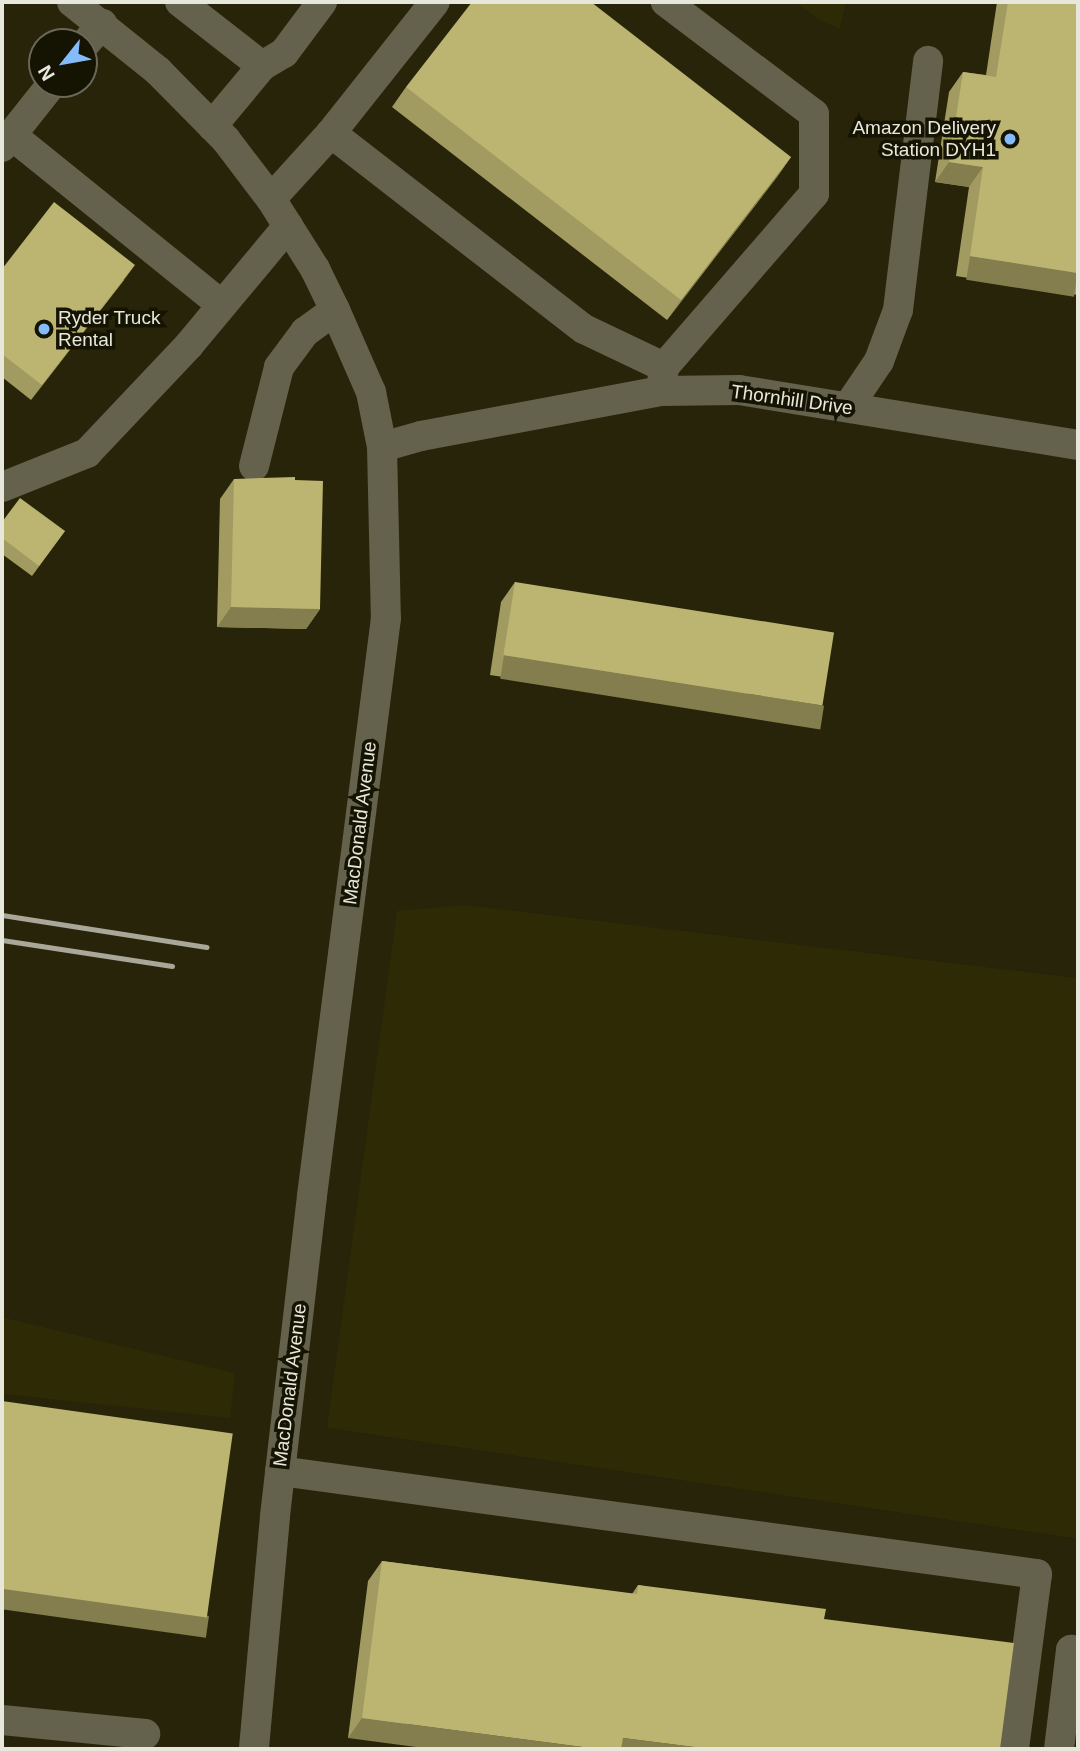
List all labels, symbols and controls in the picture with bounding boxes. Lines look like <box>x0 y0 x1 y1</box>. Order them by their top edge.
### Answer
north arrow <box>28 28 98 98</box>
text: N <box>34 62 59 84</box>
place label: Amazon Delivery Station DYH1 <box>852 117 996 161</box>
marker: Amazon Delivery Station DYH1 <box>1002 131 1018 147</box>
place label: Ryder Truck Rental <box>58 307 161 351</box>
marker: Ryder Truck Rental <box>36 321 52 337</box>
street label: Thornhill Drive <box>730 380 854 420</box>
street label: MacDonald Avenue <box>339 739 381 907</box>
street label: MacDonald Avenue <box>269 1301 311 1469</box>

